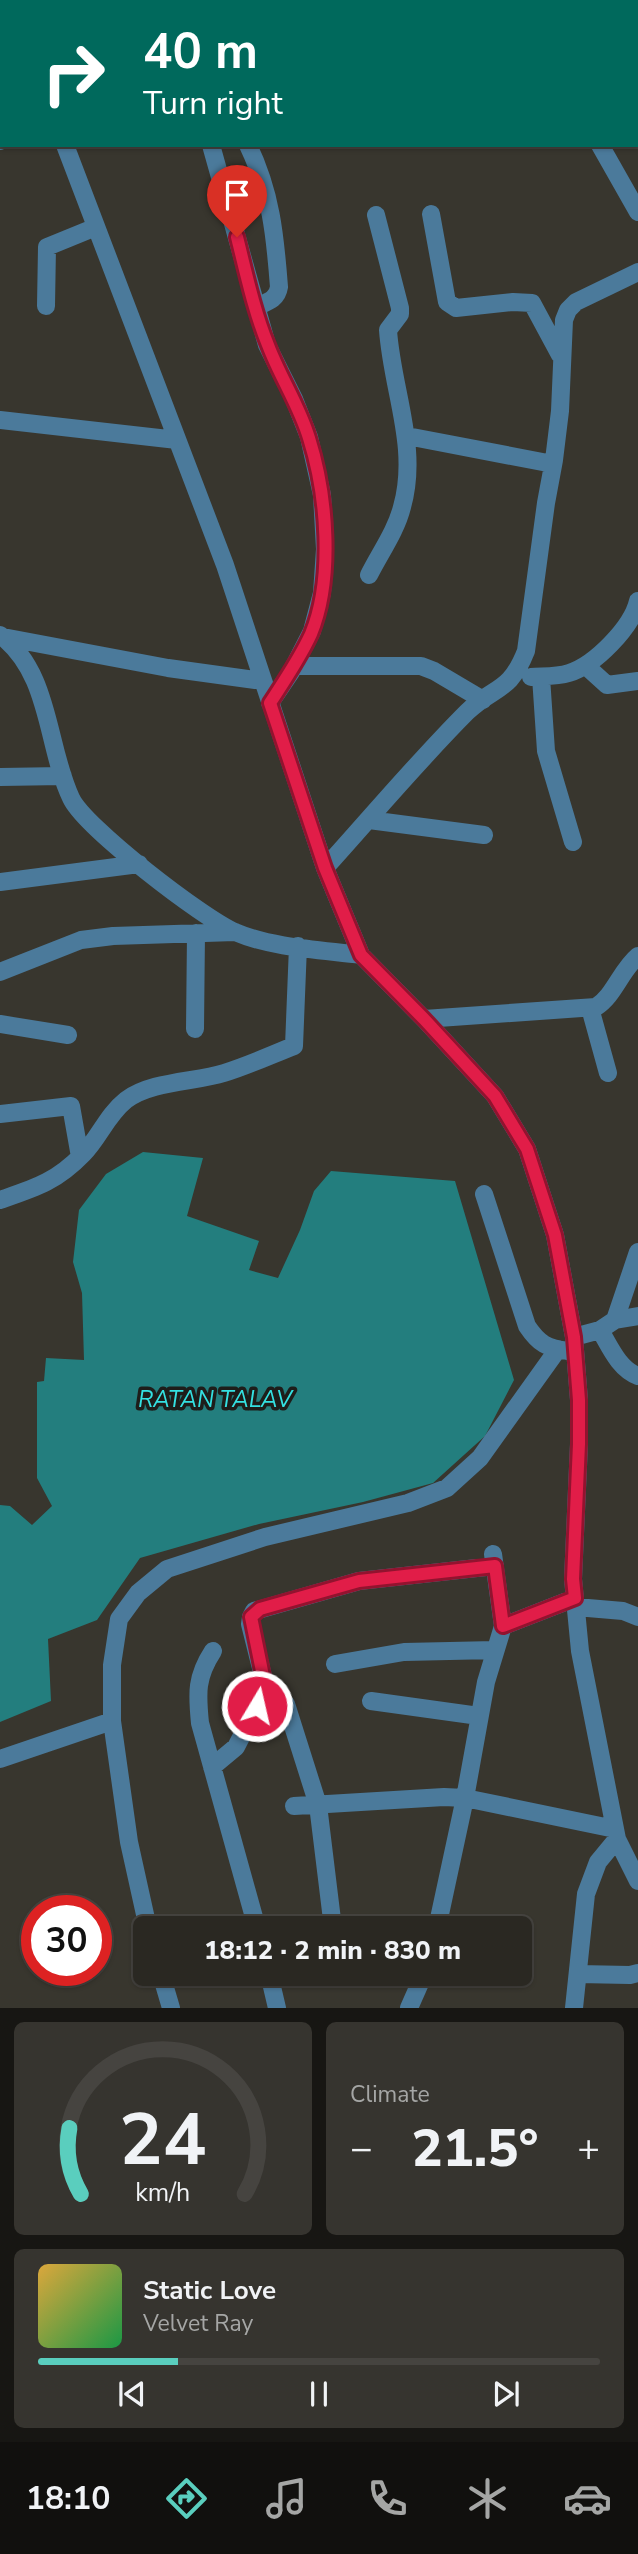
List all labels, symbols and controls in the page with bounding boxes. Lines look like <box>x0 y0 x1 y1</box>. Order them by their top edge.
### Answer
text: 40 m <box>143 18 258 85</box>
icon: right <box>28 28 119 119</box>
text: Turn right <box>143 82 283 125</box>
pin <box>207 165 267 237</box>
icon: arrive <box>218 176 256 214</box>
water label: RATAN TALAV <box>138 1384 294 1415</box>
position arrow <box>220 1669 294 1743</box>
speed limit sign: 30 <box>21 1895 112 1986</box>
text: 18:12 · 2 min · 830 m <box>204 1933 461 1968</box>
text: Climate <box>350 2079 430 2110</box>
text: 24 <box>119 2091 207 2191</box>
text: 21.5° <box>411 2113 539 2184</box>
text: − <box>350 2123 373 2174</box>
text: + <box>577 2123 600 2174</box>
text: km/h <box>135 2176 191 2210</box>
text: Static Love <box>143 2273 276 2308</box>
text: Velvet Ray <box>143 2308 253 2339</box>
icon: previous <box>113 2375 151 2413</box>
icon: pause <box>300 2375 338 2413</box>
icon: next <box>487 2375 525 2413</box>
icon: directions <box>162 2474 211 2523</box>
icon: music <box>262 2474 311 2523</box>
icon: phone <box>363 2474 412 2523</box>
icon: climate <box>463 2474 512 2523</box>
icon: car <box>563 2474 612 2523</box>
text: 18:10 <box>26 2477 110 2520</box>

